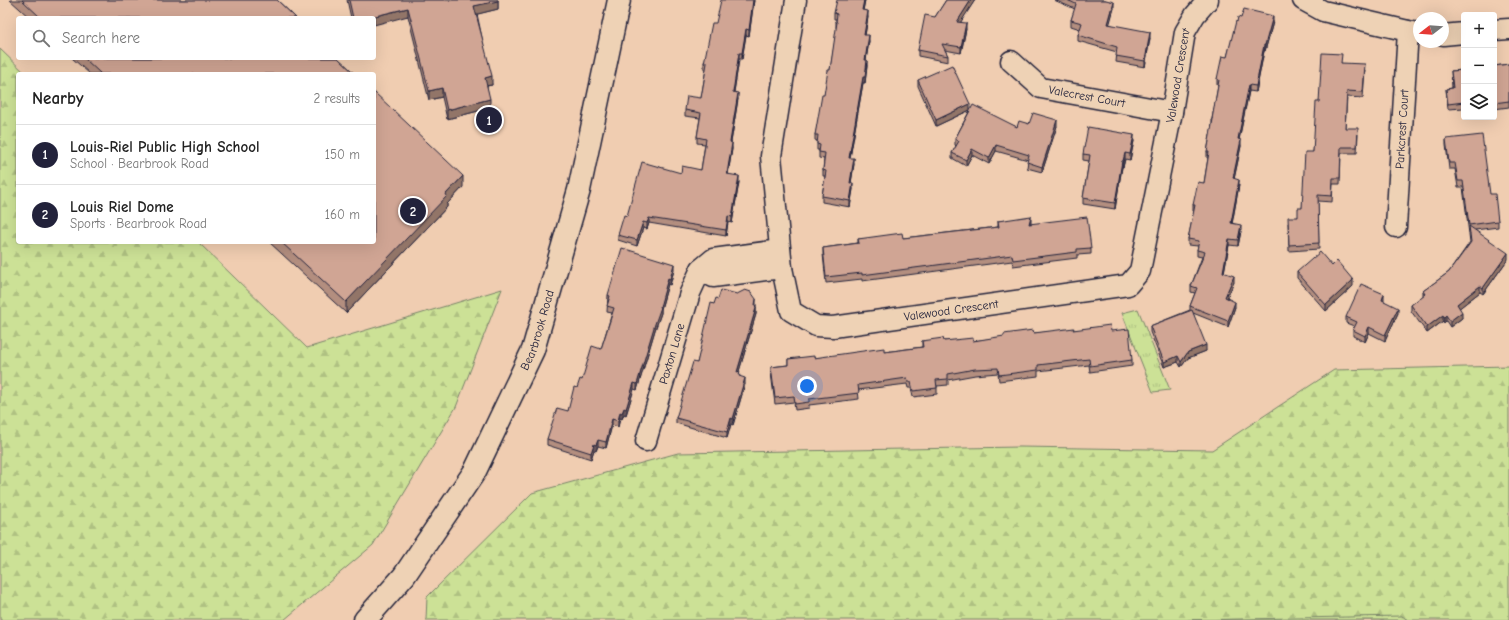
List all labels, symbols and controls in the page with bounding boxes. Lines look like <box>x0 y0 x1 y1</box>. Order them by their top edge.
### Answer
north arrow <box>1413 12 1449 48</box>
map controls <box>1461 12 1497 120</box>
button: + <box>1461 12 1497 48</box>
search box <box>16 16 376 60</box>
street label: Valewood Crescent <box>1163 25 1193 124</box>
icon: search <box>30 27 52 49</box>
text: Search here <box>62 29 140 47</box>
button: − <box>1461 48 1497 84</box>
street label: Valecrest Court <box>1047 83 1127 110</box>
button: layers <box>1461 84 1497 120</box>
street label: Parkcrest Court <box>1393 88 1411 169</box>
text: Nearby <box>32 89 83 108</box>
text: 2 results <box>313 91 360 106</box>
pin: 1 <box>476 105 502 135</box>
text: Louis-Riel Public High School <box>70 138 260 156</box>
text: 1 <box>42 147 48 162</box>
text: 150 m <box>325 147 360 162</box>
text: School · Bearbrook Road <box>70 156 209 171</box>
pin: 2 <box>400 196 426 226</box>
text: Louis Riel Dome <box>70 198 174 216</box>
text: 2 <box>42 207 48 222</box>
text: 160 m <box>325 207 360 222</box>
text: Sports · Bearbrook Road <box>70 216 207 231</box>
street label: Bearbrook Road <box>517 288 557 373</box>
street label: Valewood Crescent <box>903 296 1000 324</box>
street label: Paxton Lane <box>656 322 688 386</box>
your location <box>797 376 817 396</box>

